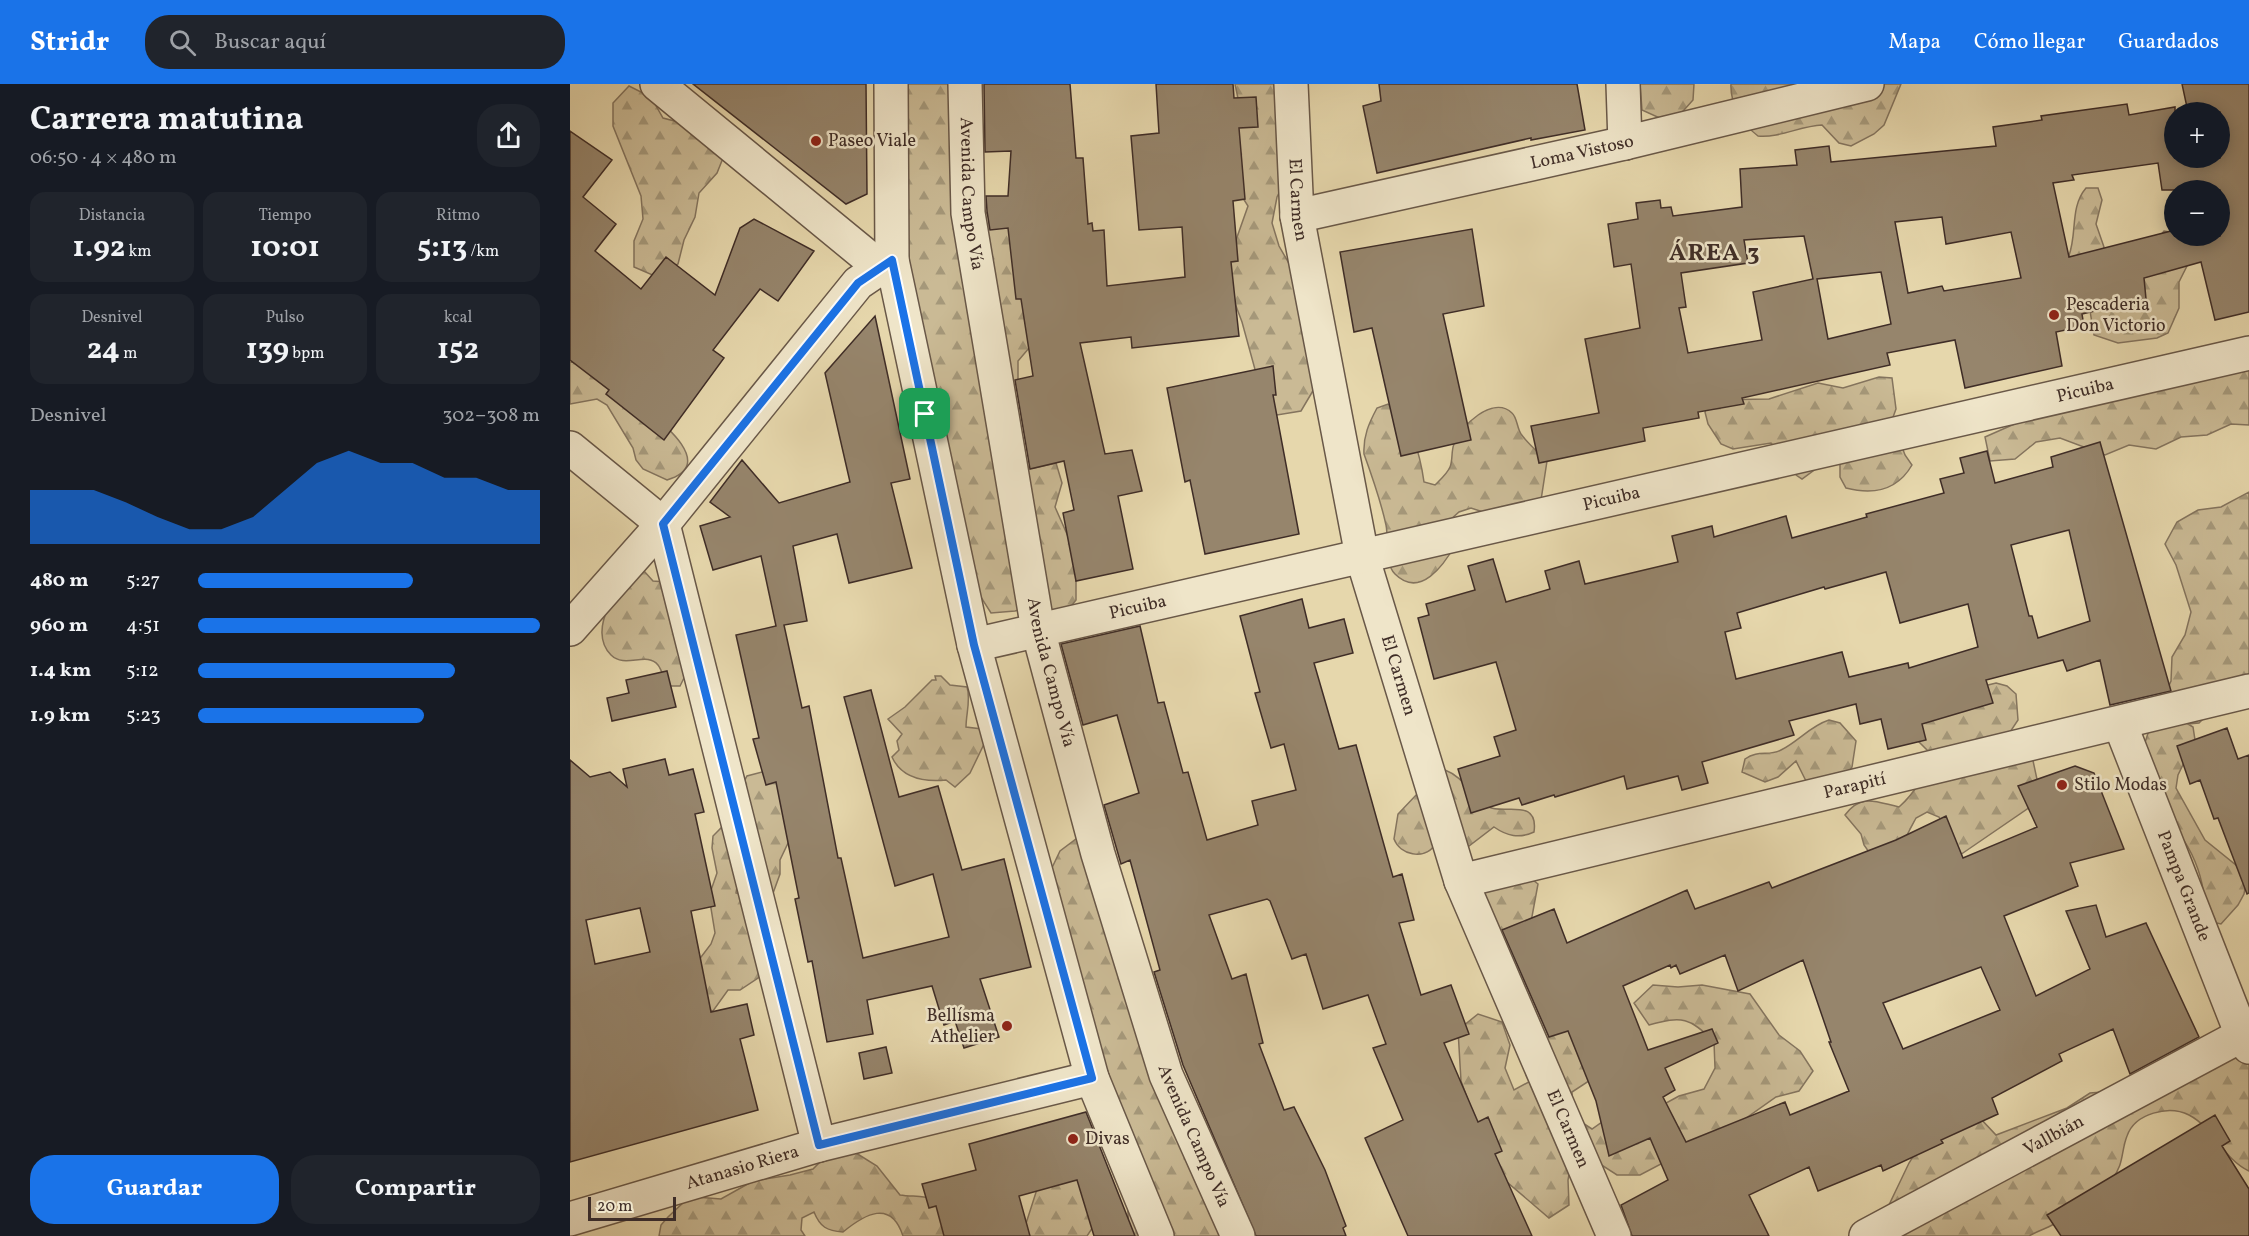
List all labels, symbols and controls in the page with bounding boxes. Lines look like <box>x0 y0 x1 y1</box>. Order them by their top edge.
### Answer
search box <box>145 15 565 69</box>
text: Stridr <box>30 23 109 62</box>
icon: search <box>166 26 199 59</box>
text: Buscar aquí <box>214 27 326 58</box>
text: Mapa <box>1888 28 1941 57</box>
text: Cómo llegar <box>1974 28 2085 57</box>
text: Guardados <box>2118 28 2219 57</box>
text: Carrera matutina <box>30 98 304 144</box>
map controls <box>2164 102 2230 246</box>
button: + <box>2164 102 2230 168</box>
button: share <box>477 104 540 167</box>
street label: Avenida Campo Vía <box>953 117 990 272</box>
place label: Paseo Viale <box>828 129 916 154</box>
street label: Loma Vistoso <box>1528 129 1636 176</box>
marker: Paseo Viale <box>809 134 823 148</box>
text: 06:50 · 4 × 480 m <box>30 144 177 172</box>
street label: El Carmen <box>1282 158 1314 244</box>
button: − <box>2164 180 2230 246</box>
text: Distancia <box>79 205 145 227</box>
text: Tiempo <box>259 205 311 227</box>
text: Ritmo <box>436 205 480 227</box>
text: 1.92 <box>73 227 125 269</box>
text: 10:01 <box>250 227 320 269</box>
text: 5:13 <box>417 227 467 269</box>
district label: ÁREA 3 <box>1669 237 1761 271</box>
text: km <box>125 241 151 263</box>
text: /km <box>467 241 499 263</box>
place label: Pescaderia Don Victorio <box>2066 293 2166 339</box>
text: Desnivel <box>81 307 143 329</box>
text: Pulso <box>266 307 304 329</box>
text: kcal <box>444 307 472 329</box>
marker: Pescaderia Don Victorio <box>2047 308 2061 322</box>
text: 24 <box>87 329 120 371</box>
text: 139 <box>246 329 289 371</box>
text: 152 <box>437 329 479 371</box>
text: m <box>120 343 137 365</box>
text: bpm <box>289 343 324 365</box>
street label: Picuiba <box>2054 372 2116 409</box>
pin <box>899 388 950 439</box>
icon: arrive <box>908 397 941 430</box>
text: Desnivel <box>30 402 106 430</box>
text: 302–308 m <box>442 402 540 430</box>
street label: Picuiba <box>1580 480 1643 518</box>
text: 480 m <box>30 567 89 595</box>
text: 5:27 <box>126 567 160 595</box>
street label: Picuiba <box>1107 589 1169 626</box>
street label: Avenida Campo Vía <box>1020 596 1081 750</box>
text: 960 m <box>30 612 88 640</box>
text: 4:51 <box>126 612 160 640</box>
street label: El Carmen <box>1374 632 1423 719</box>
text: 1.4 km <box>30 657 91 685</box>
text: 5:12 <box>126 657 159 685</box>
text: 1.9 km <box>30 702 90 730</box>
text: 5:23 <box>126 702 161 730</box>
street label: Parapití <box>1821 766 1889 806</box>
place label: Stilo Modas <box>2074 773 2167 798</box>
marker: Stilo Modas <box>2055 778 2069 792</box>
street label: Pampa Grande <box>2150 827 2217 945</box>
place label: Bellísma Athelier <box>926 1004 995 1050</box>
marker: Bellísma Athelier <box>1000 1019 1014 1033</box>
street label: Avenida Campo Vía <box>1151 1062 1236 1211</box>
street label: El Carmen <box>1540 1086 1596 1172</box>
street label: Vallbián <box>2019 1109 2089 1162</box>
place label: Divas <box>1085 1127 1130 1152</box>
marker: Divas <box>1066 1132 1080 1146</box>
street label: Atanasio Riera <box>683 1139 802 1196</box>
button: Guardar <box>30 1155 279 1224</box>
button: Compartir <box>291 1155 540 1224</box>
scale bar <box>588 1194 676 1222</box>
text: 20 m <box>597 1196 632 1218</box>

